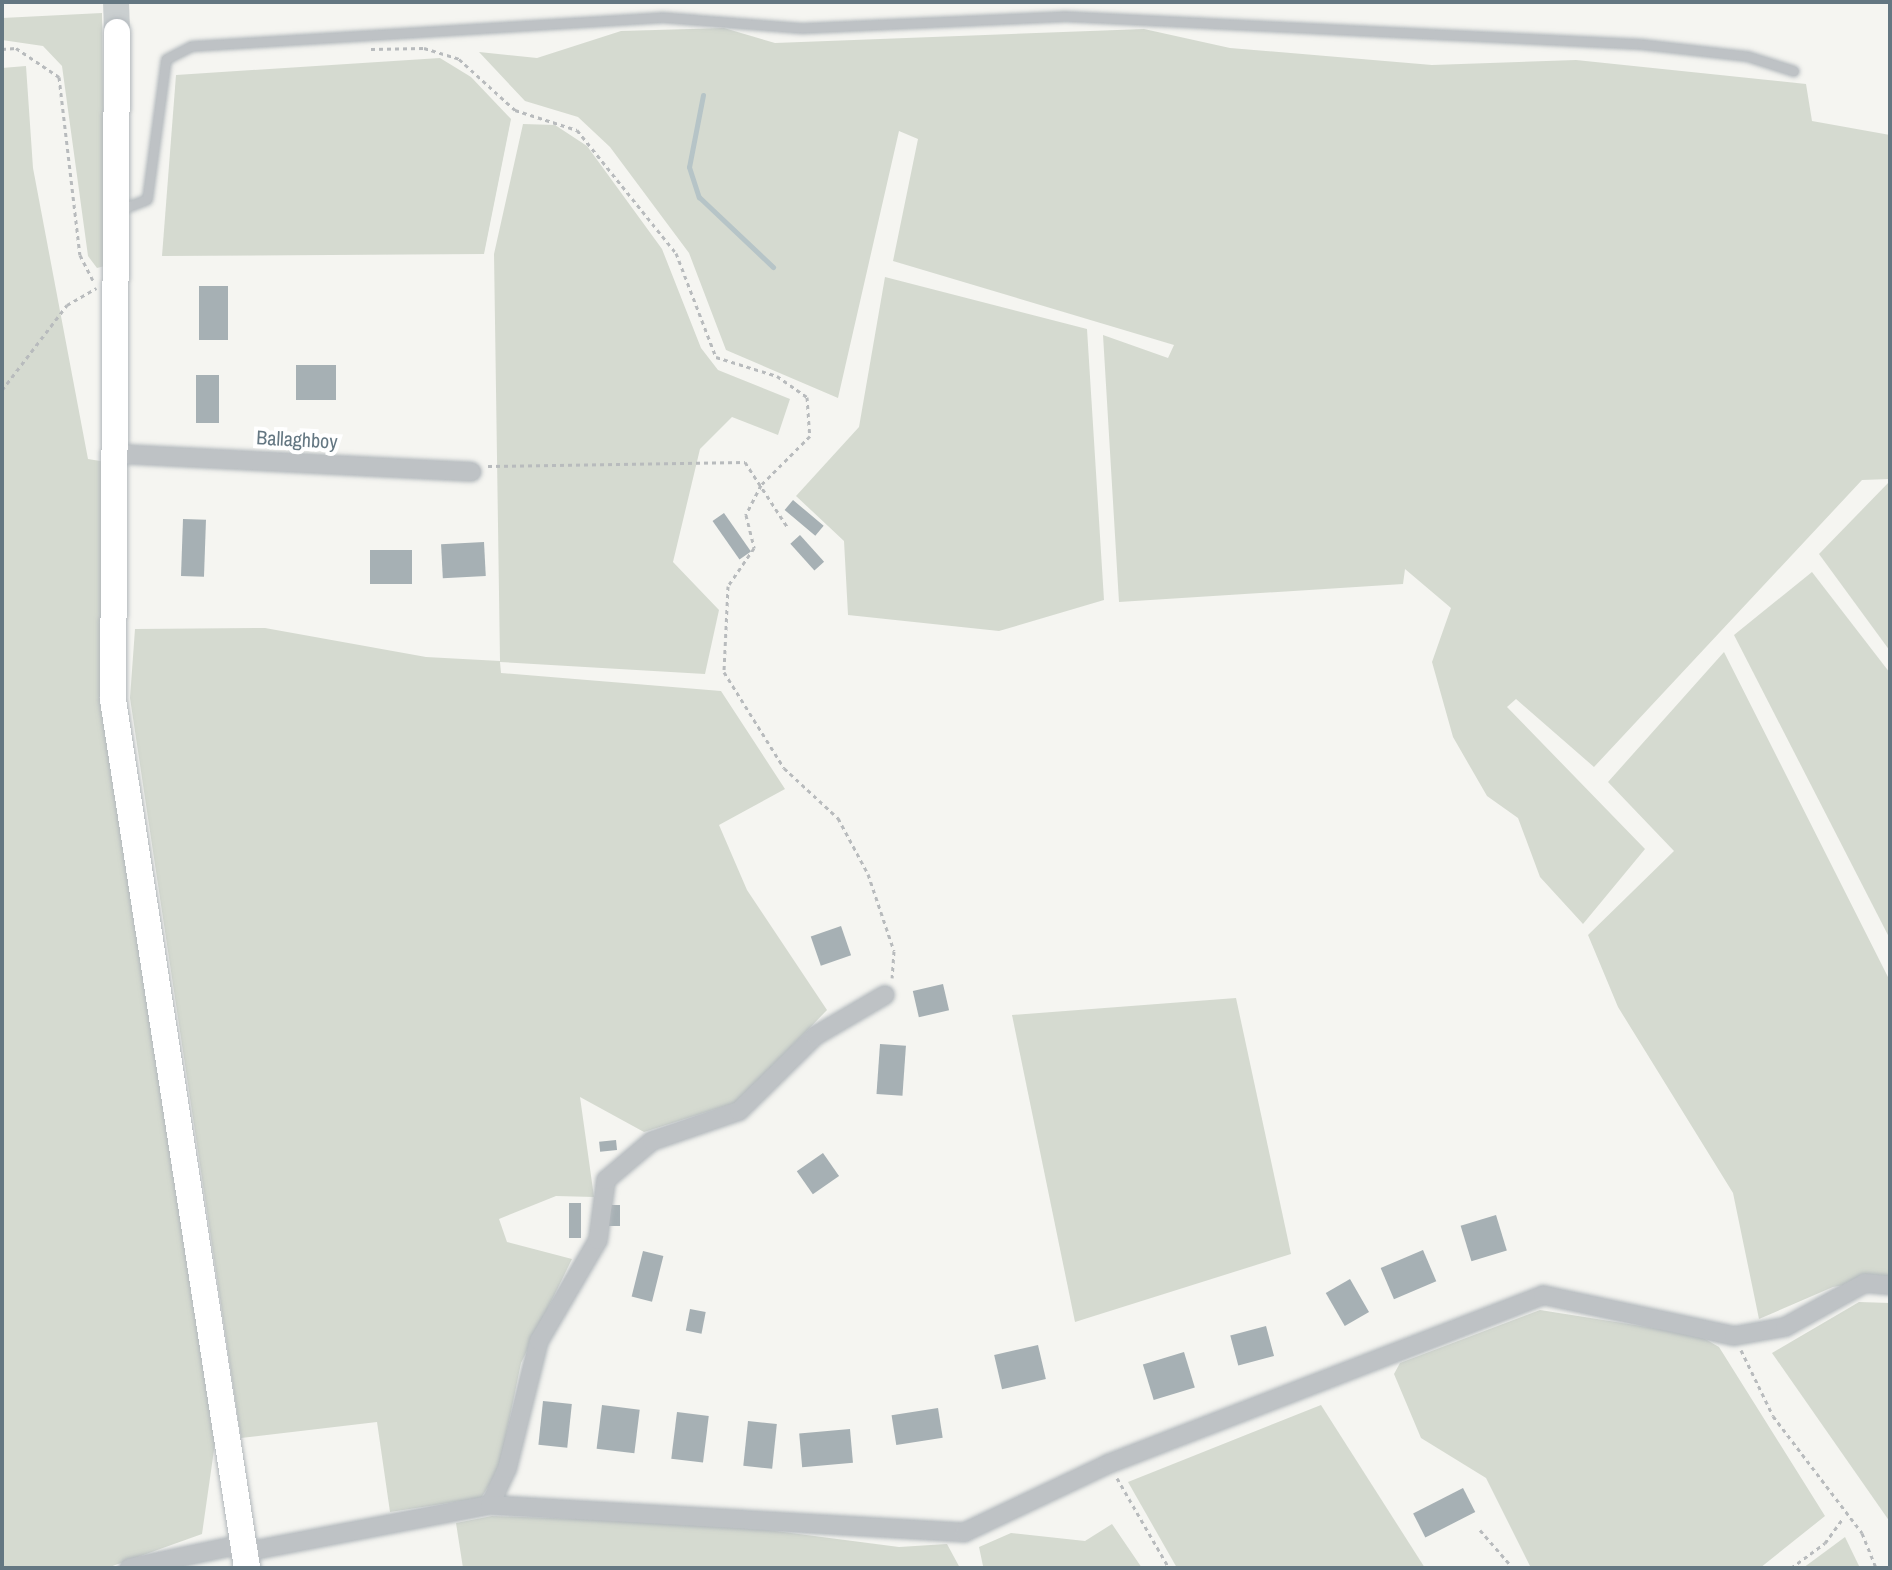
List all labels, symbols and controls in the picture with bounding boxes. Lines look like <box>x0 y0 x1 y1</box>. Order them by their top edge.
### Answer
street label: Ballaghboy <box>256 425 338 453</box>

